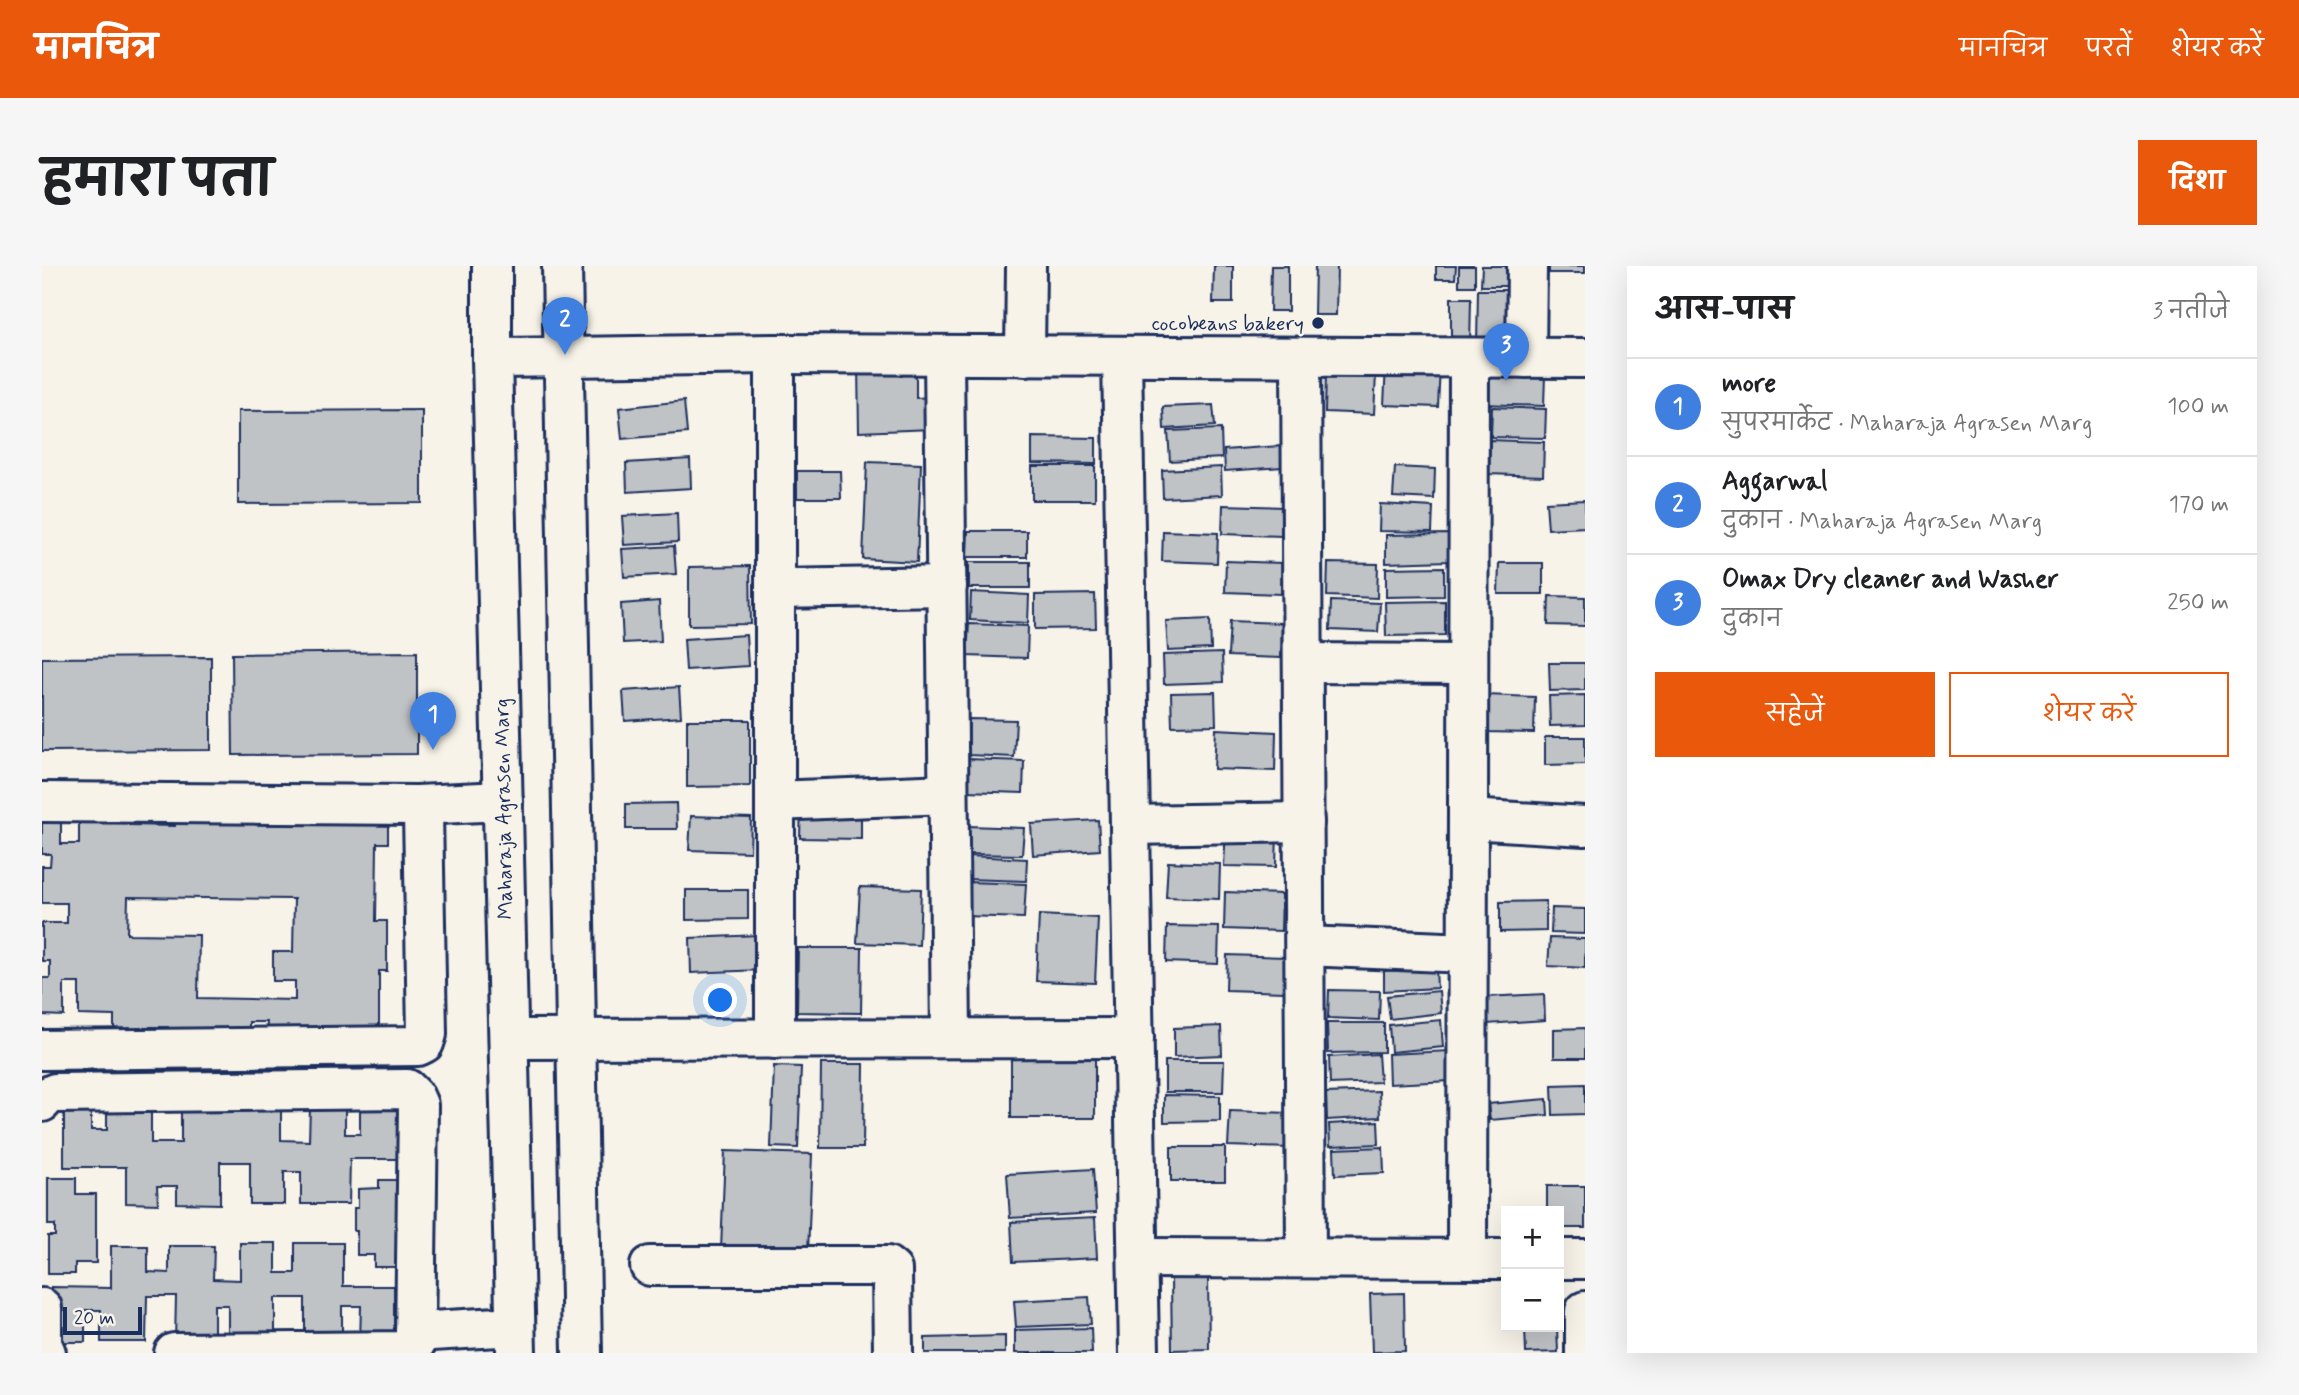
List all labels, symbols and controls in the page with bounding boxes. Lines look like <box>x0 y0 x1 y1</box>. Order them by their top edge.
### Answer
text: मानचित्र <box>35 27 158 71</box>
text: मानचित्र <box>1959 34 2047 65</box>
text: परतें <box>2085 34 2132 65</box>
text: शेयर करें <box>2170 34 2264 65</box>
button: दिशा <box>2138 140 2257 225</box>
text: हमारा पता <box>42 149 273 214</box>
text: आस-पास <box>1655 291 1793 330</box>
pin: 2 <box>542 297 588 355</box>
text: 3 नतीजे <box>2153 297 2229 327</box>
place label: cocobeans bakery <box>1152 310 1304 338</box>
marker: cocobeans bakery <box>1310 315 1326 331</box>
pin: 3 <box>1483 323 1529 381</box>
text: more <box>1722 367 1776 401</box>
text: 1 <box>1673 392 1683 422</box>
text: 100 m <box>2167 392 2229 422</box>
text: सुपरमार्केट · Maharaja Agrasen Marg <box>1722 409 2092 439</box>
text: Aggarwal <box>1722 465 1827 499</box>
text: 2 <box>1672 490 1684 520</box>
text: 170 m <box>2169 490 2229 520</box>
text: दुकान · Maharaja Agrasen Marg <box>1722 507 2042 537</box>
text: Omax Dry cleaner and Washer <box>1722 563 2059 597</box>
text: 3 <box>1673 588 1683 618</box>
text: 250 m <box>2167 588 2229 618</box>
text: दुकान <box>1722 605 1782 635</box>
button: सहेजें <box>1655 672 1935 757</box>
button: शेयर करें <box>1949 672 2229 757</box>
pin: 1 <box>410 692 456 750</box>
street label: Maharaja Agrasen Marg <box>488 698 520 920</box>
your location <box>703 983 737 1017</box>
map controls <box>1501 1206 1564 1332</box>
button: + <box>1501 1206 1564 1269</box>
button: − <box>1501 1269 1564 1332</box>
scale bar <box>63 1304 142 1336</box>
text: 20 m <box>74 1306 114 1331</box>

